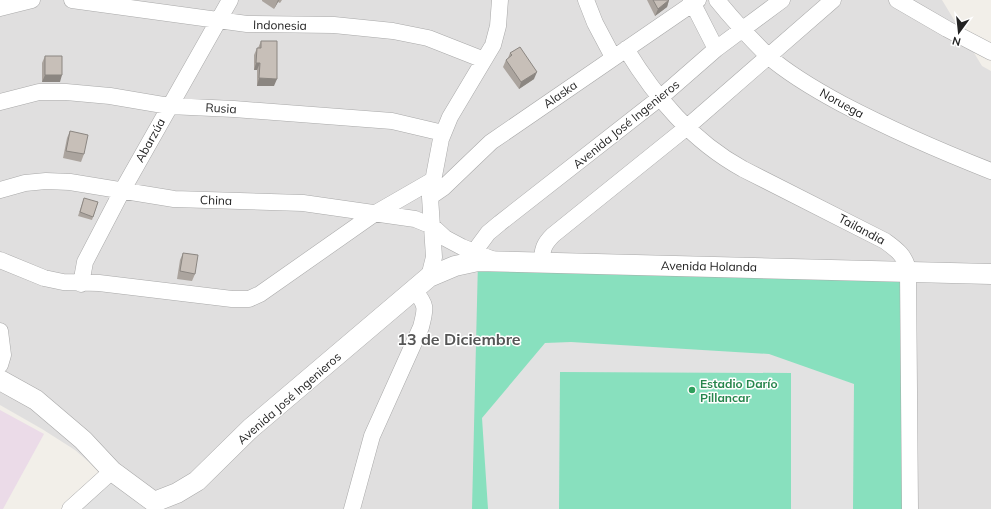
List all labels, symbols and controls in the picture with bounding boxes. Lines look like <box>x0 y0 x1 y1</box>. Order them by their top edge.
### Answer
north arrow <box>939 12 979 52</box>
street label: Indonesia <box>253 17 307 33</box>
text: N <box>951 34 962 49</box>
street label: Avenida José Ingenieros <box>570 76 682 172</box>
street label: Alaska <box>540 77 580 111</box>
street label: Noruega <box>817 85 867 121</box>
street label: Rusia <box>205 100 237 116</box>
street label: Abarzúa <box>132 115 168 165</box>
street label: China <box>200 192 232 208</box>
street label: Tailandia <box>836 210 888 248</box>
street label: Avenida Holanda <box>661 258 757 274</box>
district label: 13 de Diciembre <box>397 329 521 349</box>
street label: Avenida José Ingenieros <box>234 349 344 447</box>
place label: Estadio Darío Pillancar <box>700 376 778 405</box>
marker: Estadio Darío Pillancar <box>687 385 697 395</box>

